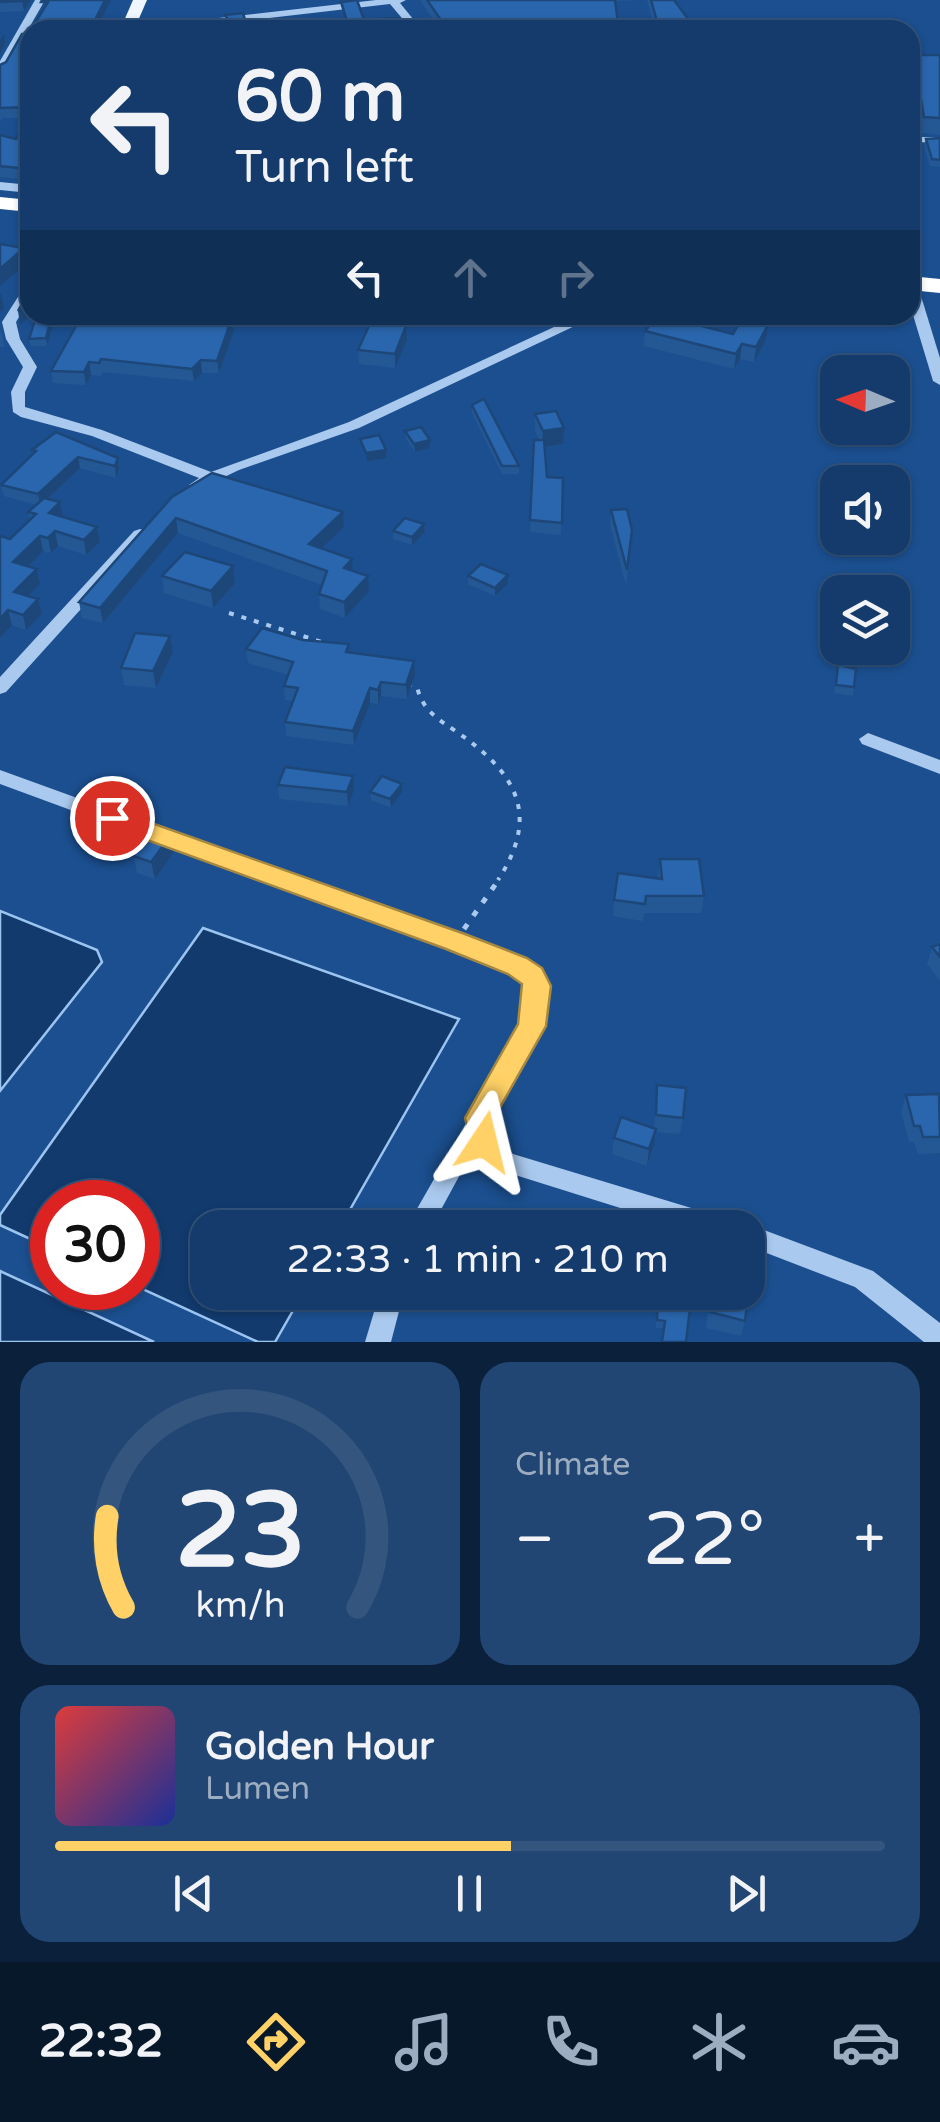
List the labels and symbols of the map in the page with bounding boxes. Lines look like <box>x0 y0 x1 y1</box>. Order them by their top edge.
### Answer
north arrow <box>820 355 910 445</box>
pin <box>70 776 155 861</box>
position arrow <box>432 1090 536 1194</box>
speed limit sign: 30 <box>30 1180 160 1310</box>

